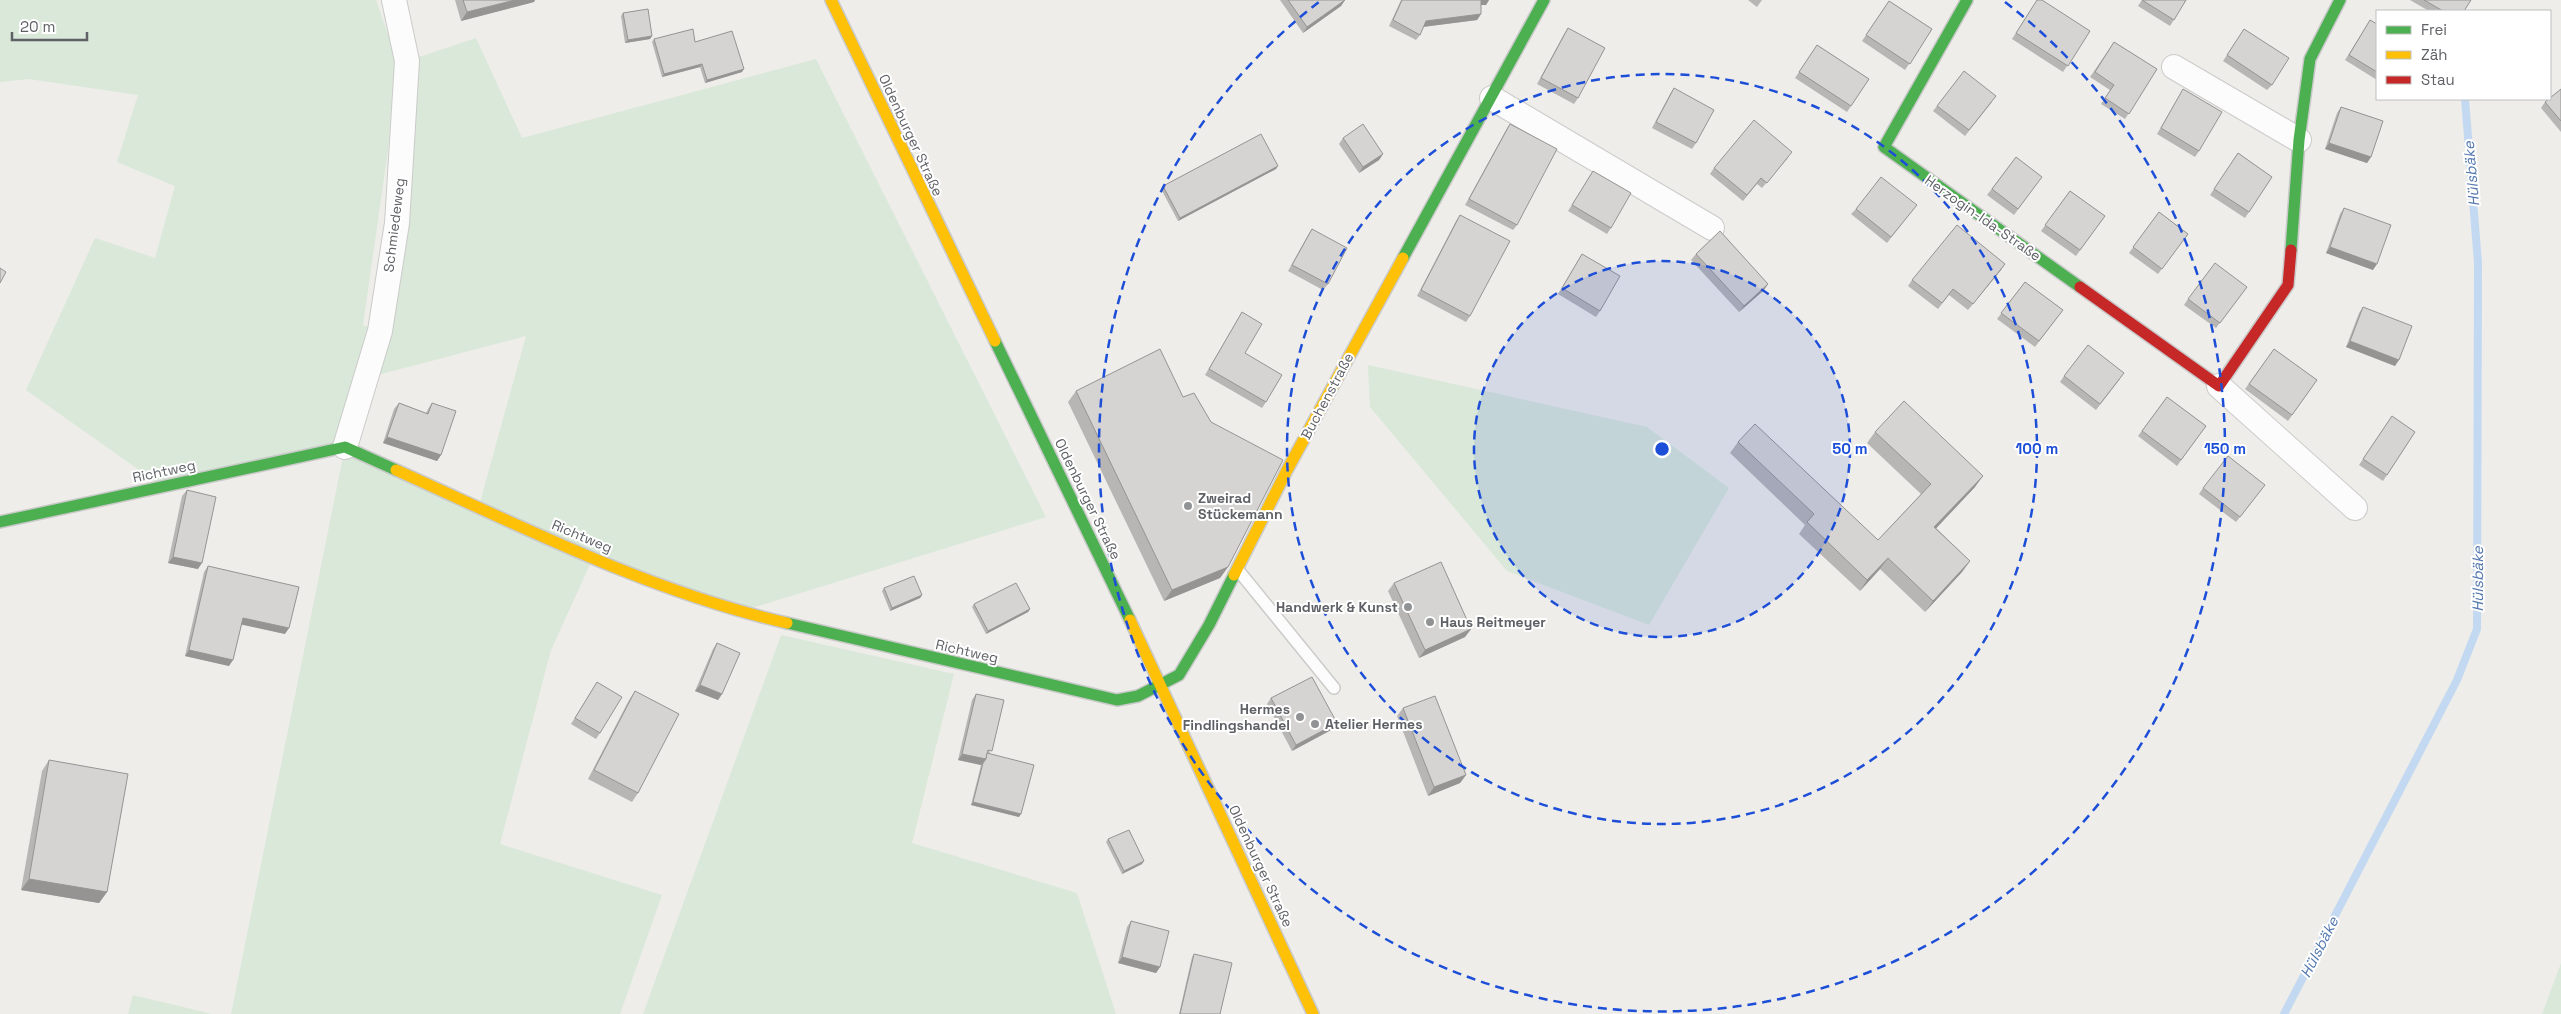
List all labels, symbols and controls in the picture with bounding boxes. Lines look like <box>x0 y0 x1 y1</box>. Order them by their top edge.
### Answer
scale bar <box>12 10 88 42</box>
legend <box>2376 10 2551 100</box>
text: 20 m <box>20 17 55 36</box>
text: Frei <box>2421 20 2447 39</box>
text: Zäh <box>2421 45 2447 64</box>
text: Stau <box>2421 70 2455 89</box>
street label: Oldenburger Straße <box>875 71 947 199</box>
water label: Hülsbäke <box>2459 139 2483 207</box>
street label: Herzogin-Ida-Straße <box>1921 171 2045 265</box>
street label: Schmiedeweg <box>379 177 409 273</box>
street label: Buchenstraße <box>1297 350 1357 442</box>
street label: Oldenburger Straße <box>1051 435 1125 563</box>
text: 50 m <box>1832 439 1868 458</box>
text: 100 m <box>2016 439 2058 458</box>
text: 150 m <box>2204 439 2246 458</box>
centre of rings <box>1653 440 1671 458</box>
street label: Richtweg <box>131 456 197 486</box>
place label: Zweirad Stückemann <box>1198 489 1283 523</box>
marker: Zweirad Stückemann <box>1182 500 1194 512</box>
street label: Richtweg <box>549 515 615 557</box>
water label: Hülsbäke <box>2468 545 2487 612</box>
place label: Handwerk & Kunst <box>1276 598 1398 616</box>
marker: Handwerk & Kunst <box>1402 601 1414 613</box>
place label: Haus Reitmeyer <box>1440 613 1546 631</box>
marker: Haus Reitmeyer <box>1424 616 1436 628</box>
street label: Richtweg <box>934 635 1000 667</box>
place label: Hermes Findlingshandel <box>1183 700 1290 734</box>
marker: Hermes Findlingshandel <box>1294 711 1306 723</box>
place label: Atelier Hermes <box>1325 715 1423 733</box>
marker: Atelier Hermes <box>1309 718 1321 730</box>
street label: Oldenburger Straße <box>1225 802 1297 930</box>
water label: Hülsbäke <box>2296 913 2343 980</box>

